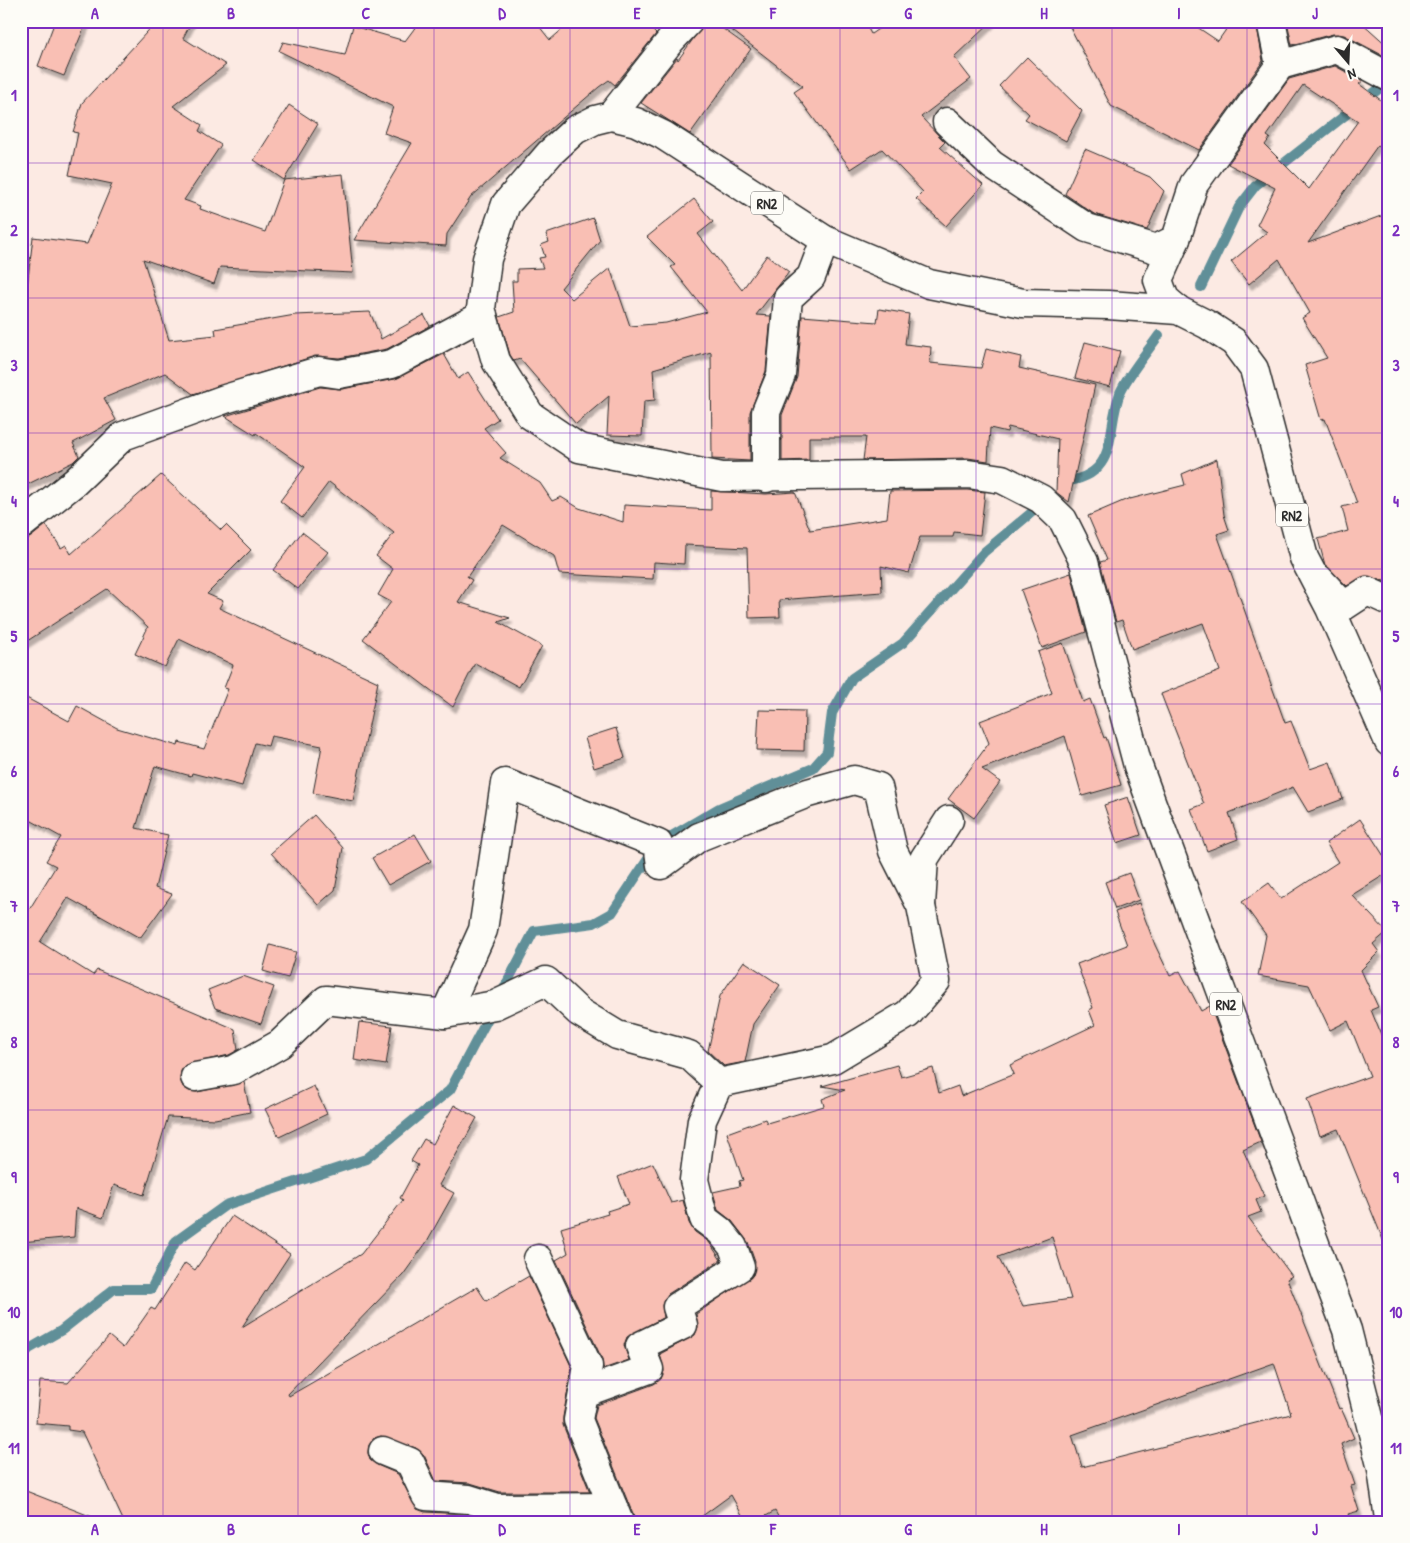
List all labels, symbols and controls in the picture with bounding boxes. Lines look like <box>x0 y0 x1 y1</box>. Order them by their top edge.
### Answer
text: A <box>91 2 99 24</box>
text: B <box>227 2 235 24</box>
text: C <box>362 2 371 24</box>
text: D <box>498 2 506 24</box>
text: E <box>633 2 641 24</box>
text: F <box>769 2 777 24</box>
text: G <box>904 2 912 24</box>
text: H <box>1040 2 1048 24</box>
text: I <box>1177 2 1181 24</box>
text: J <box>1312 2 1318 24</box>
north arrow <box>1322 38 1372 88</box>
text: N <box>1345 65 1359 85</box>
text: 1 <box>11 84 17 106</box>
text: 1 <box>1393 84 1399 106</box>
road number: RN2 <box>751 192 783 214</box>
text: 2 <box>10 219 18 241</box>
text: 2 <box>1392 219 1400 241</box>
text: 3 <box>10 354 18 376</box>
text: 3 <box>1392 354 1400 376</box>
text: 4 <box>11 490 17 512</box>
text: 4 <box>1393 490 1399 512</box>
road number: RN2 <box>1276 504 1308 526</box>
text: 5 <box>11 625 18 647</box>
text: 5 <box>1393 625 1400 647</box>
text: 6 <box>11 760 18 782</box>
text: 6 <box>1393 760 1400 782</box>
text: 7 <box>9 895 18 917</box>
text: 7 <box>1391 895 1400 917</box>
road number: RN2 <box>1210 992 1242 1016</box>
text: 8 <box>11 1031 18 1053</box>
text: 8 <box>1393 1031 1400 1053</box>
text: 9 <box>11 1166 17 1188</box>
text: 9 <box>1393 1166 1399 1188</box>
text: 10 <box>8 1301 20 1323</box>
text: 10 <box>1390 1301 1402 1323</box>
text: 11 <box>8 1437 20 1459</box>
text: 11 <box>1390 1437 1402 1459</box>
text: A <box>91 1518 99 1540</box>
text: B <box>227 1518 235 1540</box>
text: C <box>362 1518 371 1540</box>
text: D <box>498 1518 506 1540</box>
text: E <box>633 1518 641 1540</box>
text: F <box>769 1518 777 1540</box>
text: G <box>904 1518 912 1540</box>
text: H <box>1040 1518 1048 1540</box>
text: I <box>1177 1518 1181 1540</box>
text: J <box>1312 1518 1318 1540</box>

